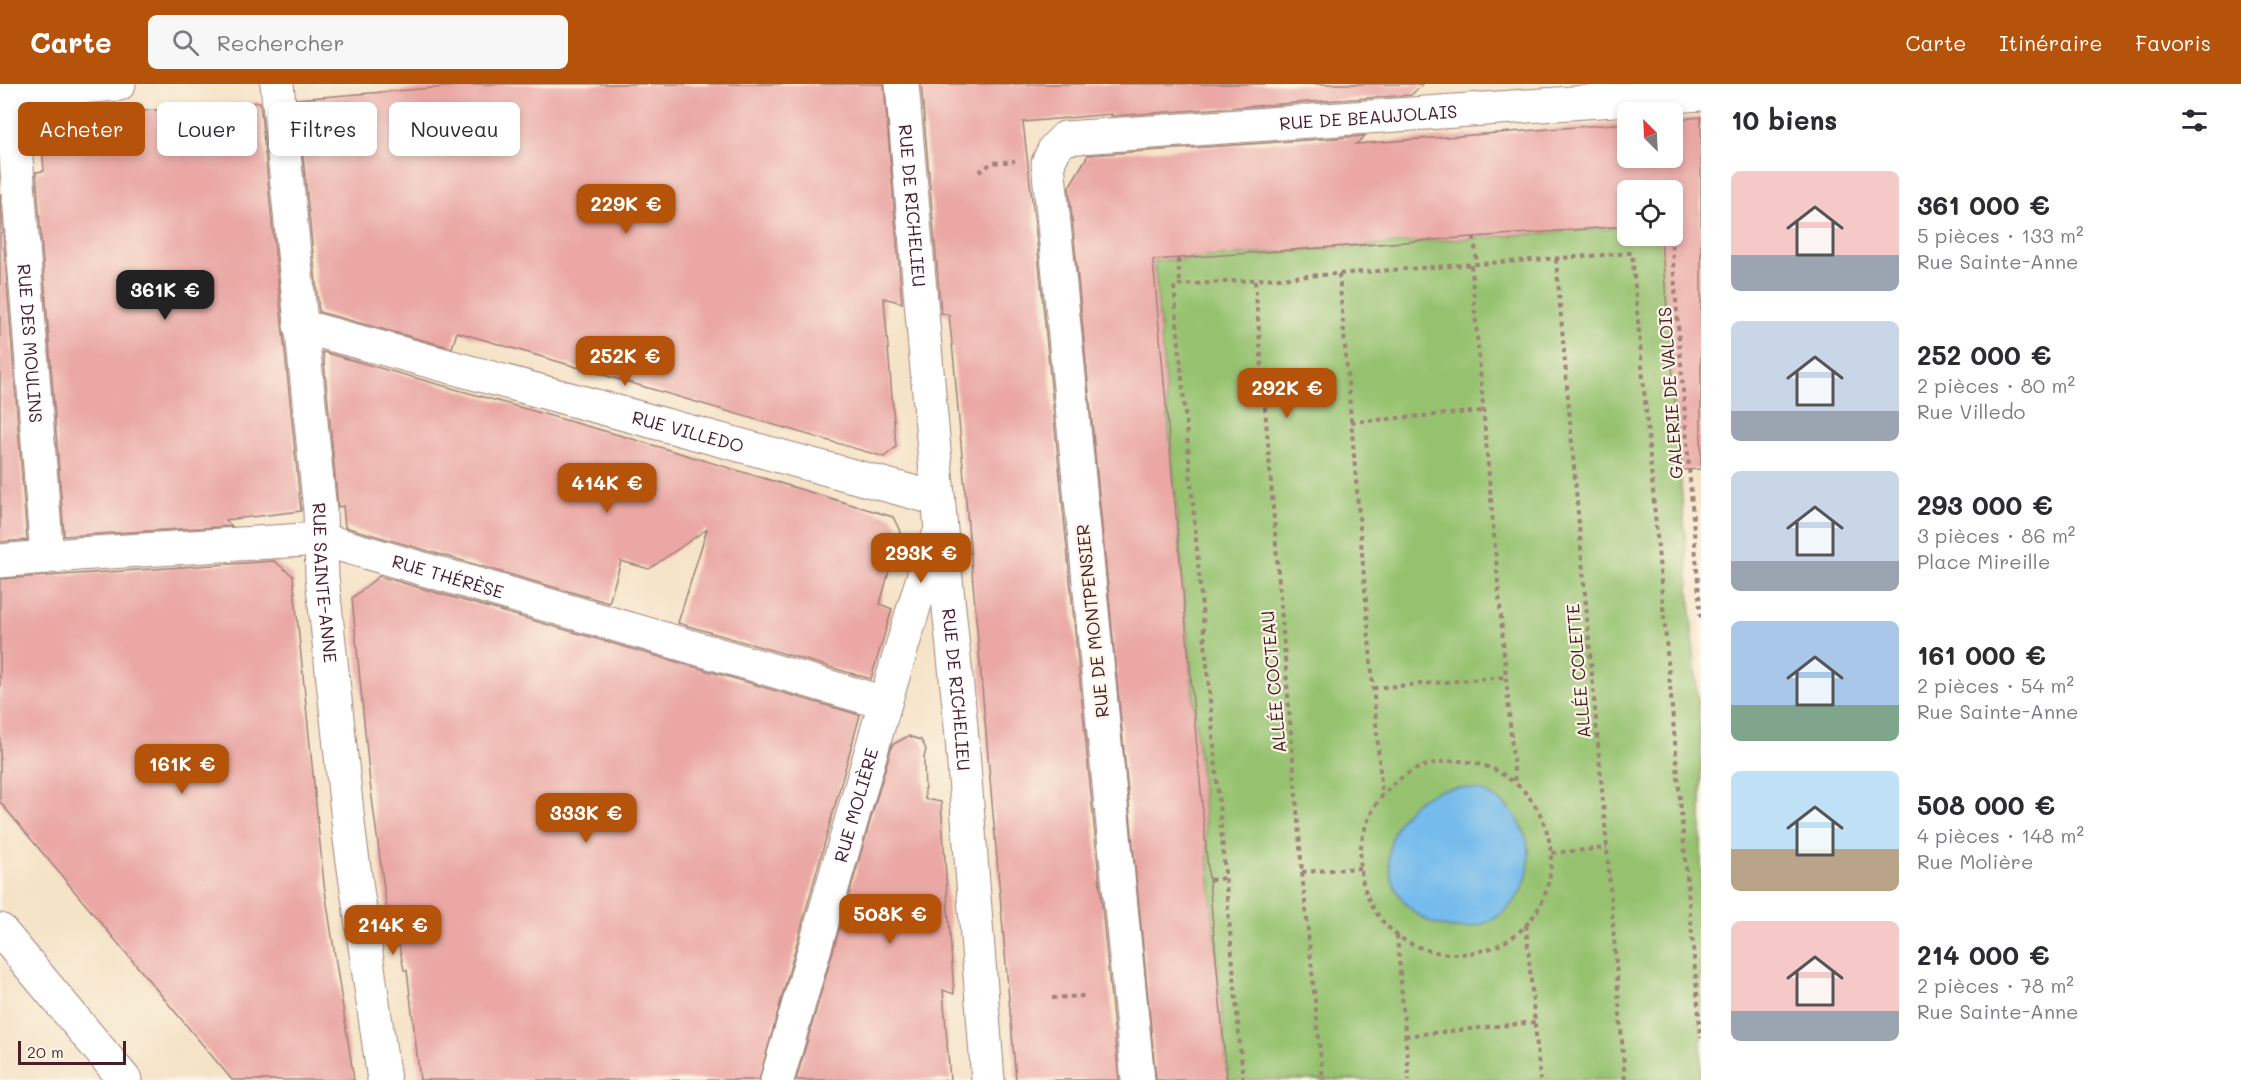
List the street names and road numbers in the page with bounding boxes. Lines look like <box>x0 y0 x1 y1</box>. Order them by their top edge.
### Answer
street label: RUE DE BEAUJOLAIS <box>1278 99 1458 135</box>
street label: RUE DE RICHELIEU <box>894 123 932 288</box>
street label: RUE DES MOULINS <box>12 263 49 424</box>
street label: GALERIE DE VALOIS <box>1652 306 1688 480</box>
street label: RUE VILLEDO <box>629 405 747 458</box>
street label: RUE SAINTE-ANNE <box>307 501 343 664</box>
street label: RUE DE MONTPENSIER <box>1070 523 1114 719</box>
street label: RUE THÉRÈSE <box>389 549 507 604</box>
street label: ALLÉE COLETTE <box>1560 603 1596 739</box>
street label: RUE DE RICHELIEU <box>937 607 976 772</box>
street label: ALLÉE COCTEAU <box>1255 610 1291 754</box>
street label: RUE MOLIÈRE <box>828 745 884 865</box>

